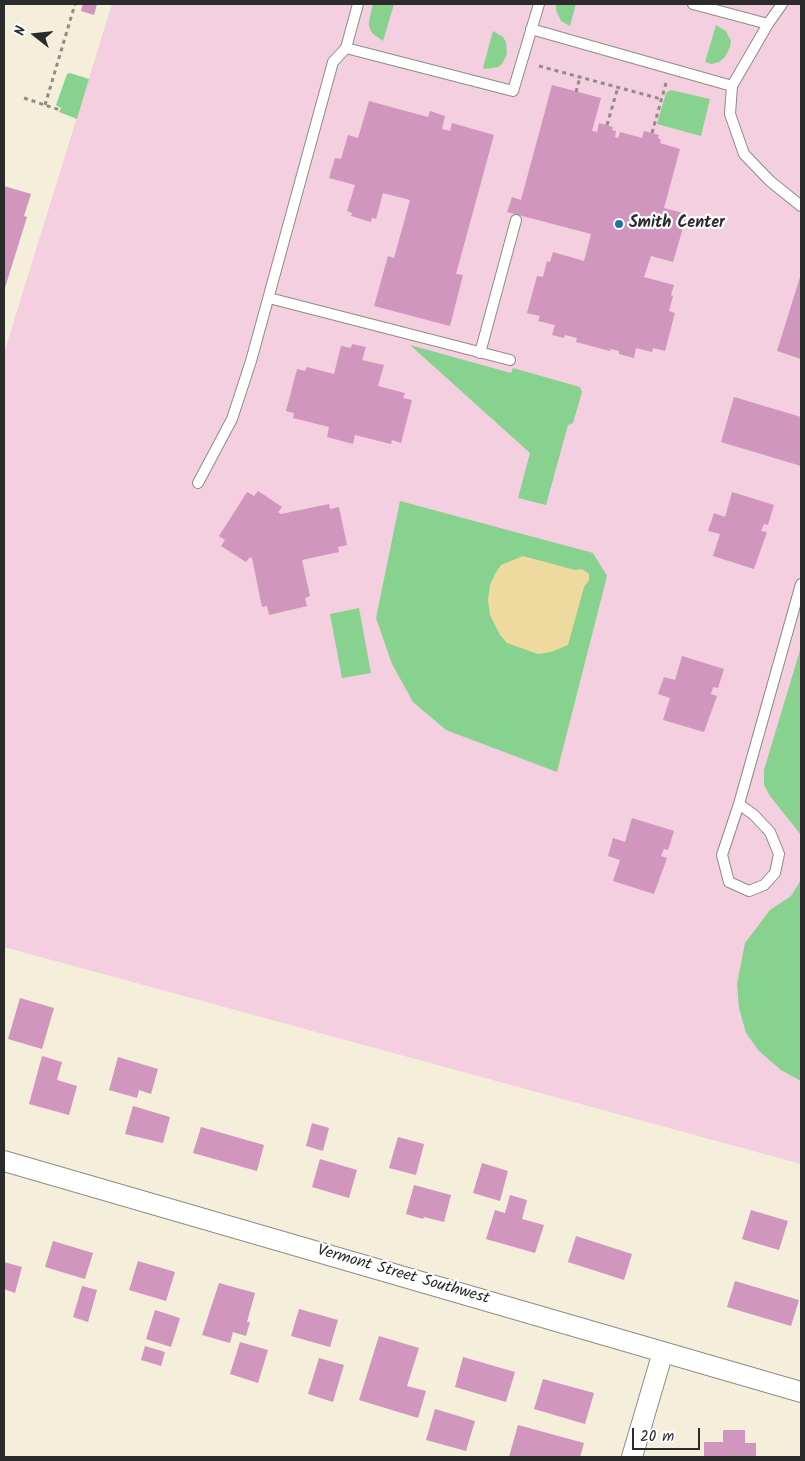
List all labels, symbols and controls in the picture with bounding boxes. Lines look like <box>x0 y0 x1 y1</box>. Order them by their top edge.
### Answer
north arrow <box>10 10 60 60</box>
text: N <box>9 24 32 38</box>
place label: Smith Center <box>629 214 725 234</box>
marker: Smith Center <box>613 218 625 230</box>
street label: Vermont Street Southwest <box>315 1242 491 1310</box>
scale bar <box>635 1418 702 1450</box>
text: 20 m <box>640 1425 674 1449</box>

